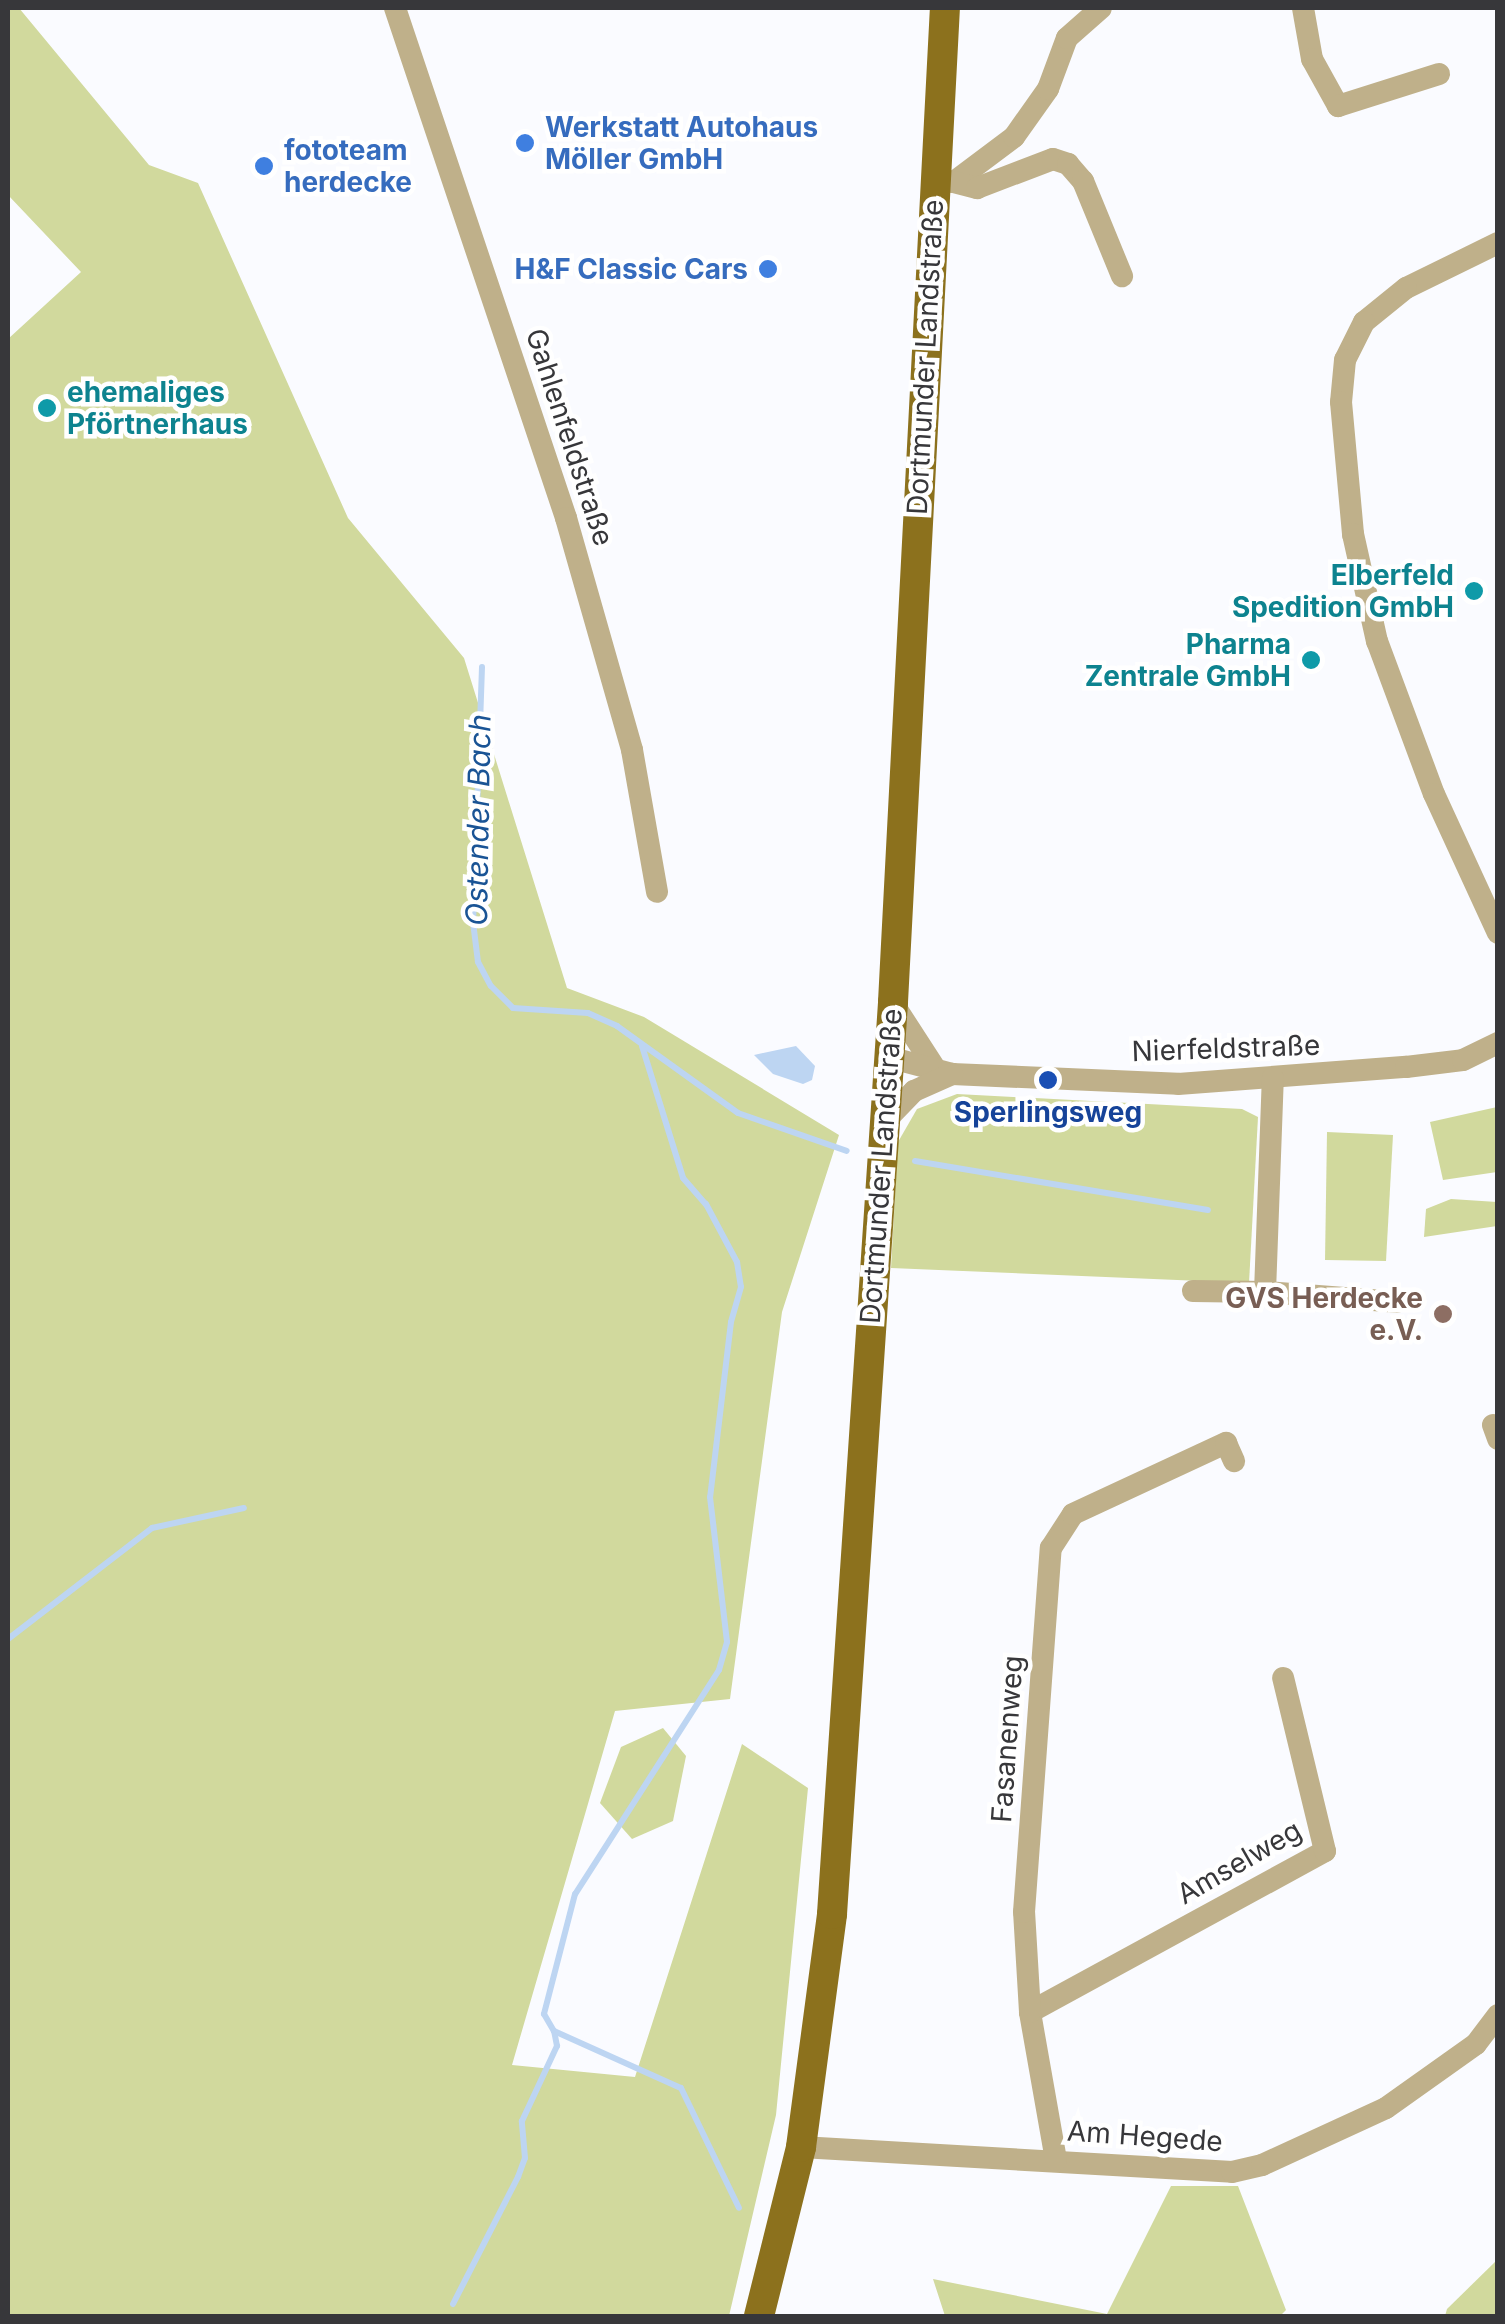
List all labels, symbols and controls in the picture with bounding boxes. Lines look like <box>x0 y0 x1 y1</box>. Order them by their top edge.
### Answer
place label: Werkstatt Autohaus Möller GmbH <box>545 110 818 176</box>
marker: Werkstatt Autohaus Möller GmbH <box>514 132 536 154</box>
place label: fototeam herdecke <box>284 133 412 199</box>
marker: fototeam herdecke <box>253 155 275 177</box>
street label: Dortmunder Landstraße <box>900 199 950 515</box>
place label: H&F Classic Cars <box>515 252 748 286</box>
marker: H&F Classic Cars <box>757 258 779 280</box>
street label: Gahlenfeldstraße <box>519 324 621 550</box>
place label: ehemaliges Pförtnerhaus <box>67 375 248 441</box>
marker: ehemaliges Pförtnerhaus <box>36 397 58 419</box>
place label: Elberfeld Spedition GmbH <box>1232 558 1454 624</box>
marker: Elberfeld Spedition GmbH <box>1463 580 1485 602</box>
place label: Pharma Zentrale GmbH <box>1085 627 1291 693</box>
marker: Pharma Zentrale GmbH <box>1300 649 1322 671</box>
water label: Ostender Bach <box>458 714 498 926</box>
street label: Dortmunder Landstraße <box>853 1007 909 1325</box>
street label: Nierfeldstraße <box>1131 1028 1321 1068</box>
marker: Sperlingsweg <box>1037 1069 1059 1091</box>
place label: Sperlingsweg <box>954 1095 1142 1129</box>
place label: GVS Herdecke e.V. <box>1225 1281 1423 1347</box>
marker: GVS Herdecke e.V. <box>1432 1303 1454 1325</box>
street label: Fasanenweg <box>984 1654 1030 1824</box>
street label: Amselweg <box>1171 1813 1307 1911</box>
street label: Am Hegede <box>1066 2114 1224 2158</box>

